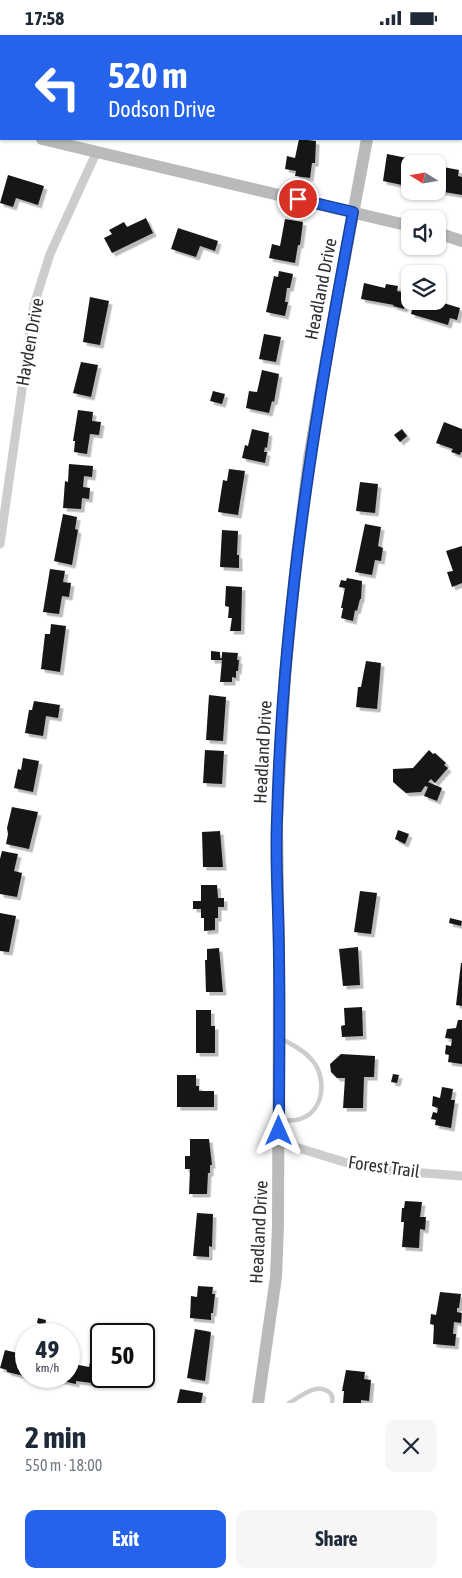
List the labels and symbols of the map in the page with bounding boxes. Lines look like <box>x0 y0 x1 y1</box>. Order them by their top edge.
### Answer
north arrow <box>401 155 446 200</box>
pin <box>277 178 319 220</box>
street label: Headland Drive <box>300 236 341 342</box>
street label: Hayden Drive <box>11 296 48 388</box>
street label: Headland Drive <box>249 700 276 804</box>
position arrow <box>252 1104 304 1156</box>
street label: Forest Trail <box>347 1151 421 1182</box>
street label: Headland Drive <box>245 1180 272 1284</box>
speed limit sign: 50 <box>90 1323 155 1388</box>

